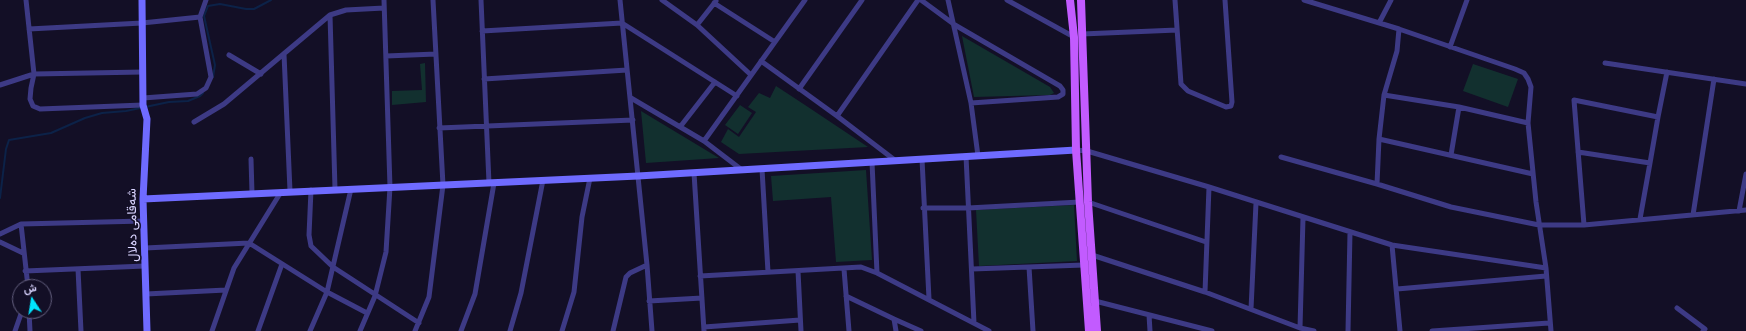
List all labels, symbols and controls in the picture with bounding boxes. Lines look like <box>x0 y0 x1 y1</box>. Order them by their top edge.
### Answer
street label: شەقامی دەلال <box>125 188 141 262</box>
north arrow <box>12 279 52 319</box>
text: ش <box>22 279 38 297</box>

